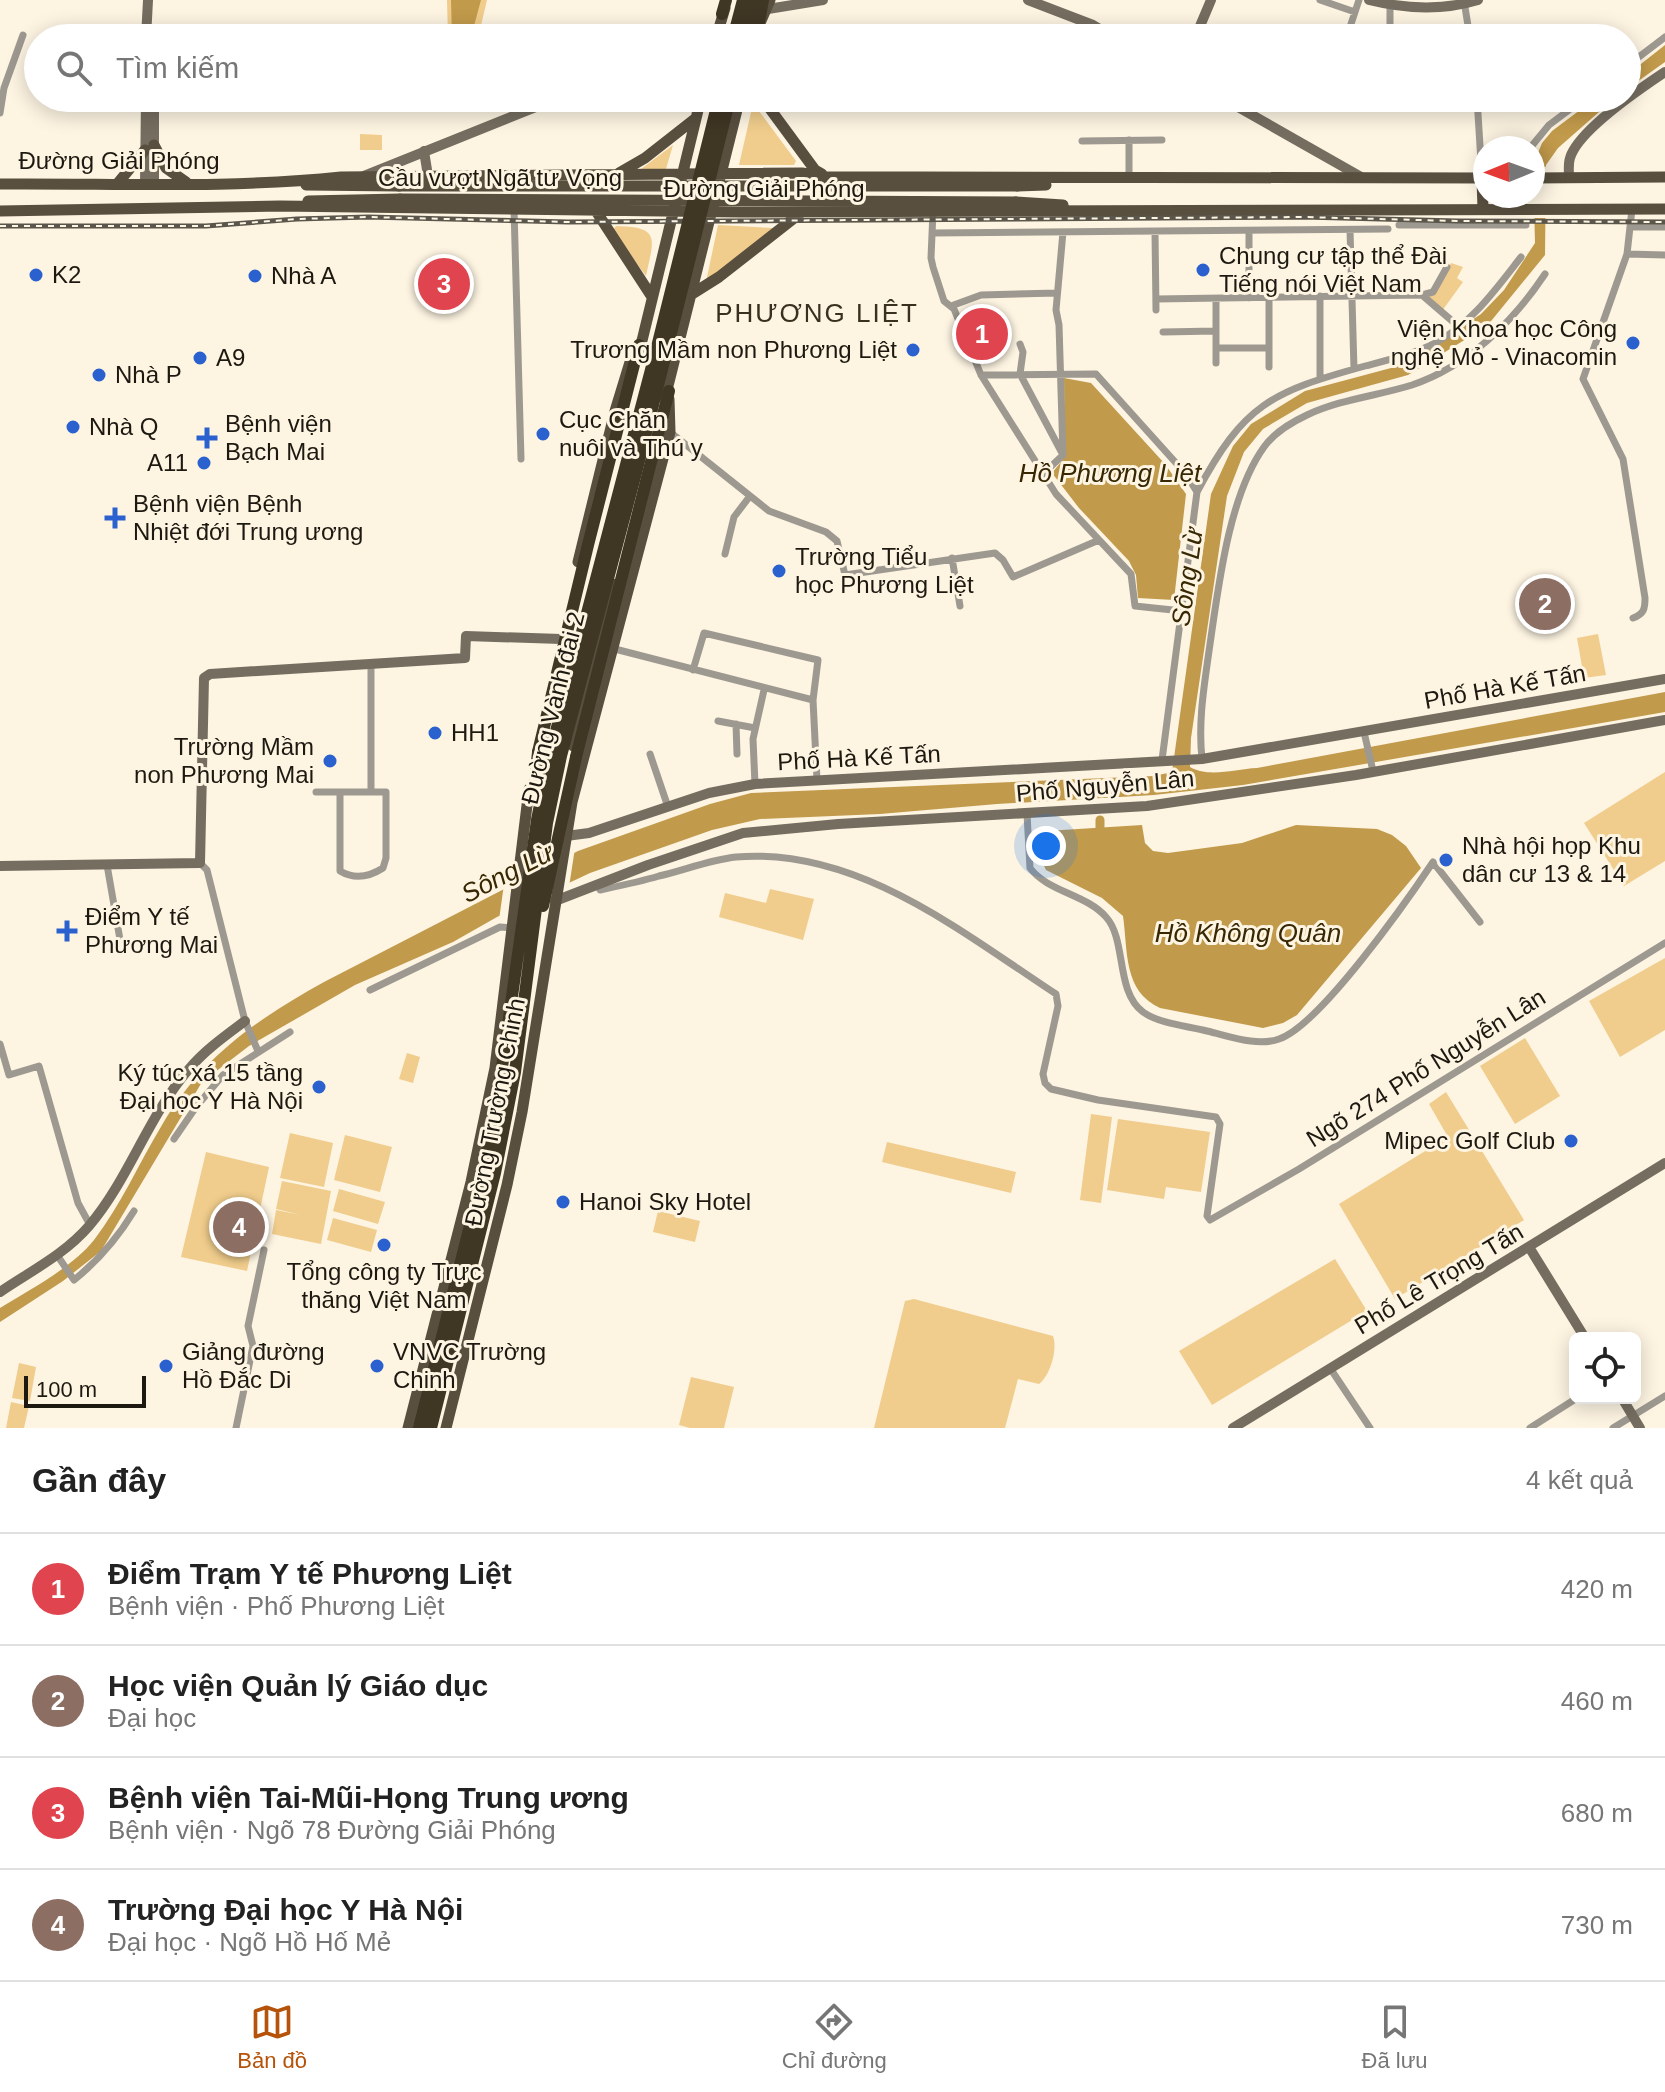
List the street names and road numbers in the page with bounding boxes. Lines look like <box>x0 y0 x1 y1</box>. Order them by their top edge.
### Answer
street label: Đường Giải Phóng <box>18 147 220 174</box>
street label: Cầu vượt Ngã tư Vọng <box>378 164 622 191</box>
street label: Đường Giải Phóng <box>663 175 865 202</box>
street label: Đường Vành đai 2 <box>516 609 589 807</box>
street label: Phố Hà Kế Tấn <box>1422 659 1588 714</box>
street label: Phố Hà Kế Tấn <box>777 740 941 775</box>
street label: Phố Nguyễn Lân <box>1015 764 1195 807</box>
street label: Ngõ 274 Phố Nguyễn Lân <box>1301 983 1550 1152</box>
street label: Đường Trường Chinh <box>459 996 530 1228</box>
street label: Phố Lê Trọng Tấn <box>1350 1218 1528 1340</box>

